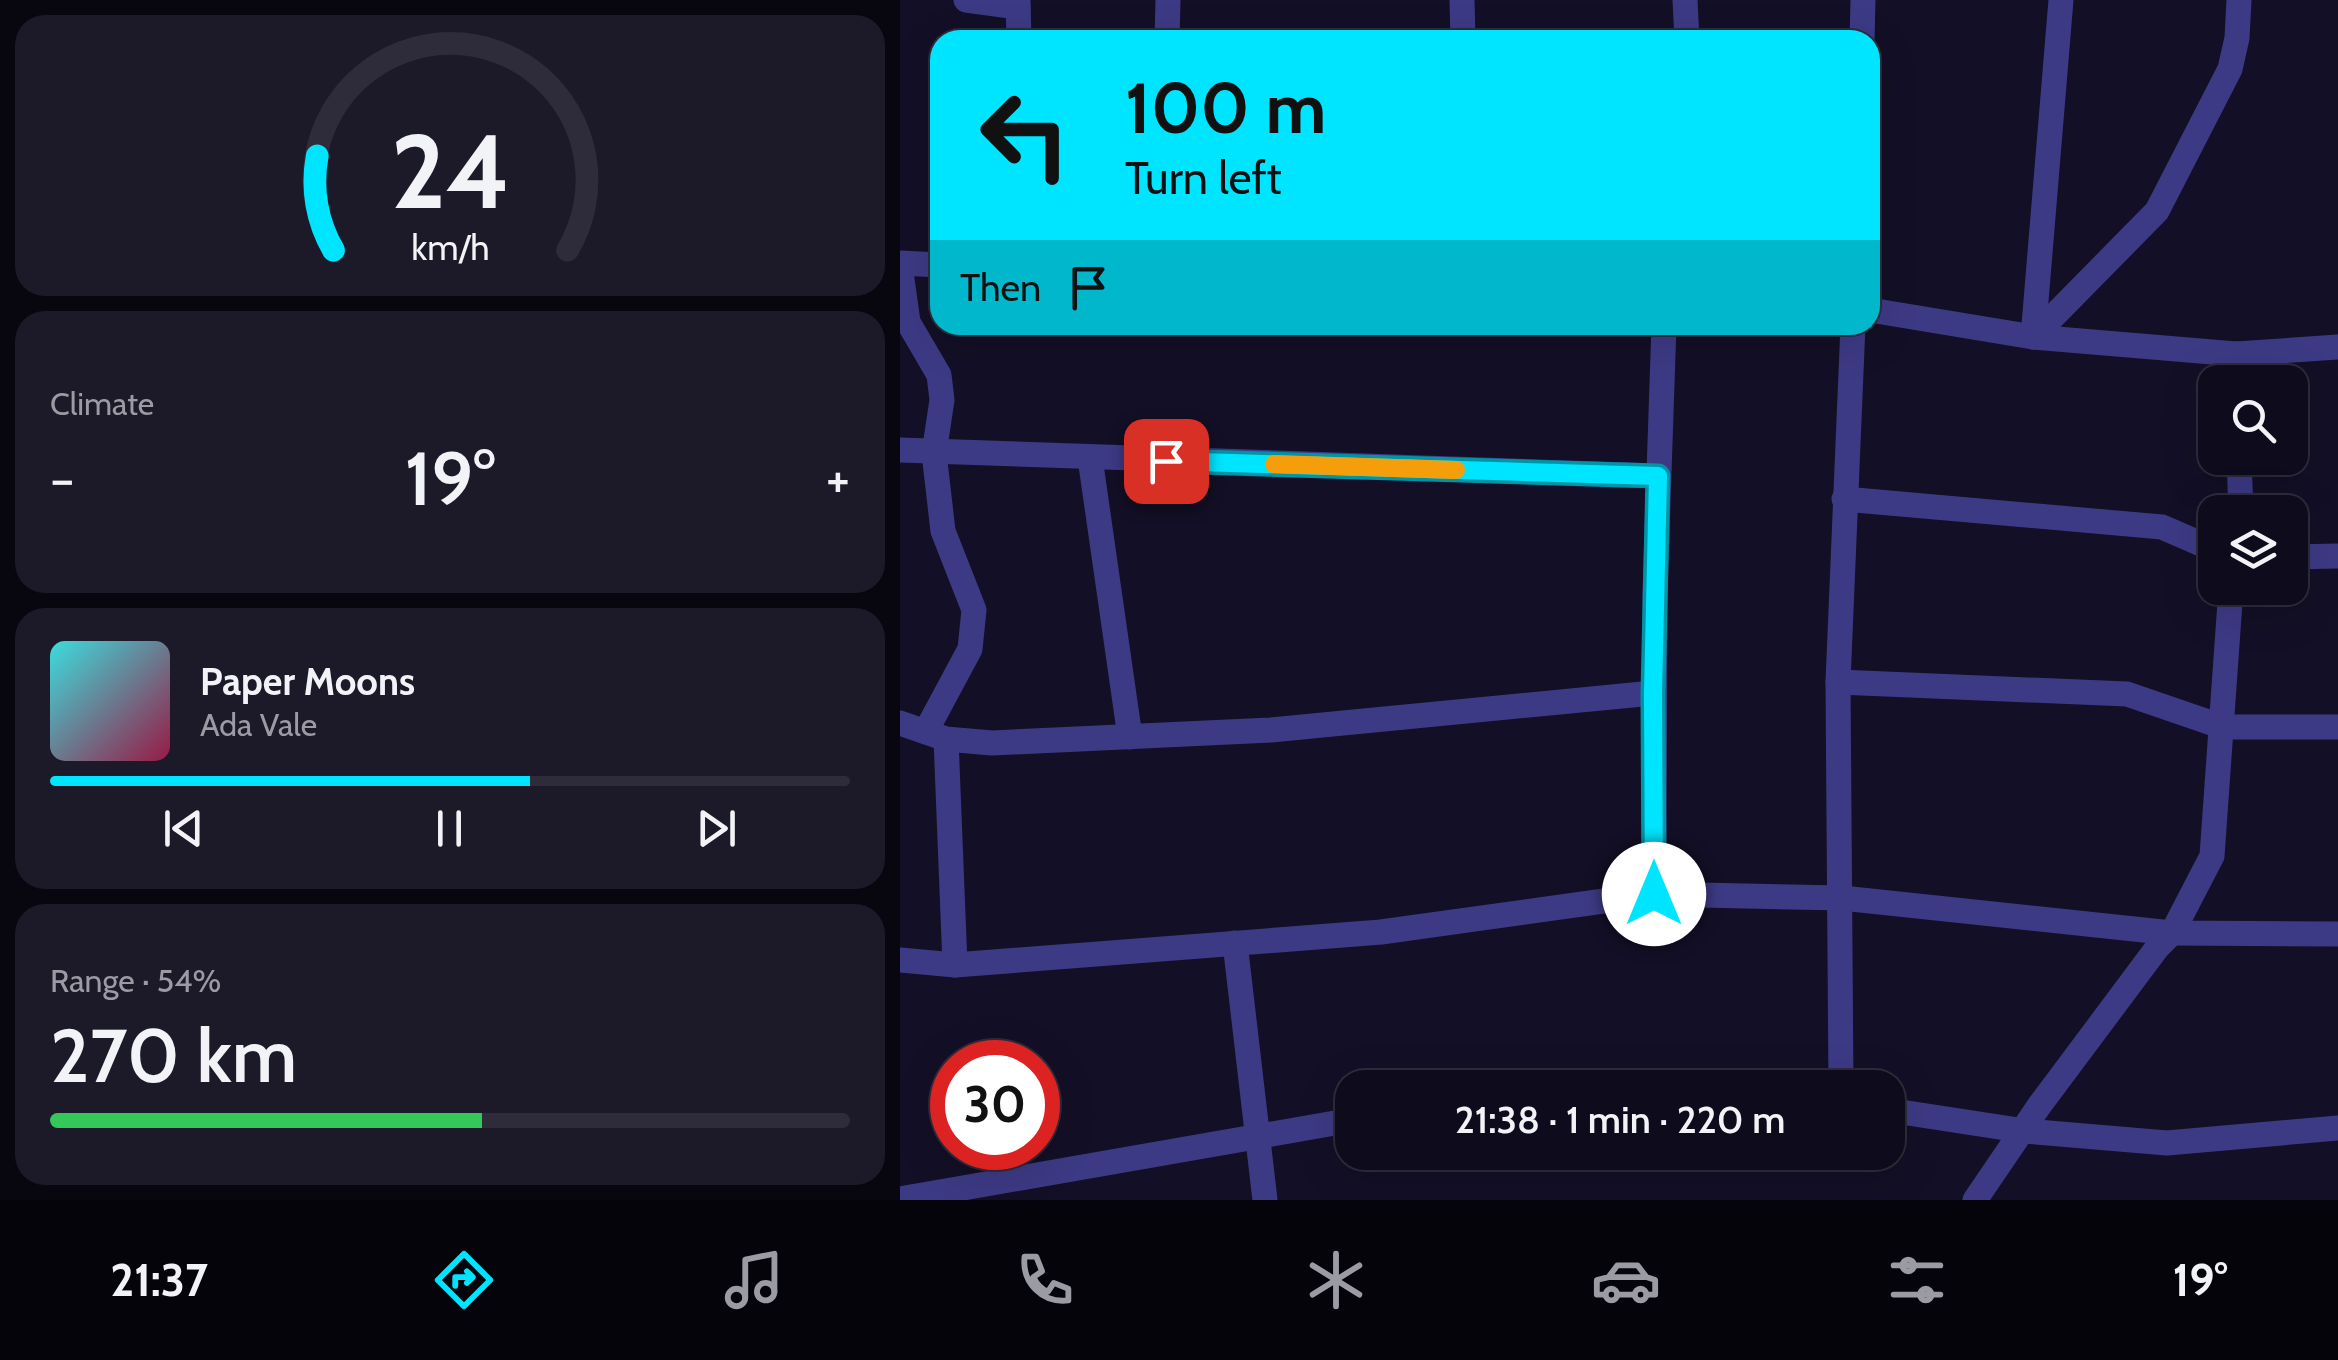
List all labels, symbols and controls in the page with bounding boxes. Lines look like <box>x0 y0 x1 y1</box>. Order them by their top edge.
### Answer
text: 100 m <box>1125 65 1326 151</box>
icon: left <box>960 70 1090 200</box>
text: 24 <box>390 108 510 234</box>
text: Turn left <box>1125 151 1282 205</box>
text: km/h <box>411 226 489 269</box>
icon: arrive <box>1061 260 1116 315</box>
text: Then <box>960 264 1041 311</box>
map controls <box>2198 365 2308 605</box>
button: search <box>2198 365 2308 475</box>
text: Climate <box>50 384 154 423</box>
pin <box>1124 419 1209 504</box>
text: 19° <box>405 433 495 524</box>
icon: arrive <box>1139 434 1194 489</box>
text: − <box>50 445 74 512</box>
text: + <box>826 445 850 512</box>
button: layers <box>2198 495 2308 605</box>
text: Paper Moons <box>200 658 415 705</box>
text: Ada Vale <box>200 705 317 744</box>
icon: previous <box>156 801 211 856</box>
icon: pause <box>422 801 477 856</box>
icon: next <box>689 801 744 856</box>
position arrow <box>1602 842 1706 946</box>
text: Range · 54% <box>50 961 221 1000</box>
text: 270 km <box>50 1010 297 1101</box>
speed limit sign: 30 <box>930 1040 1060 1170</box>
text: 21:38 · 1 min · 220 m <box>1455 1096 1785 1143</box>
icon: directions <box>429 1245 499 1315</box>
icon: music <box>719 1245 789 1315</box>
icon: phone <box>1010 1245 1080 1315</box>
icon: climate <box>1301 1245 1371 1315</box>
icon: car <box>1591 1245 1661 1315</box>
icon: filters <box>1882 1245 1952 1315</box>
text: 21:37 <box>110 1253 208 1307</box>
text: 19° <box>2173 1253 2228 1307</box>

